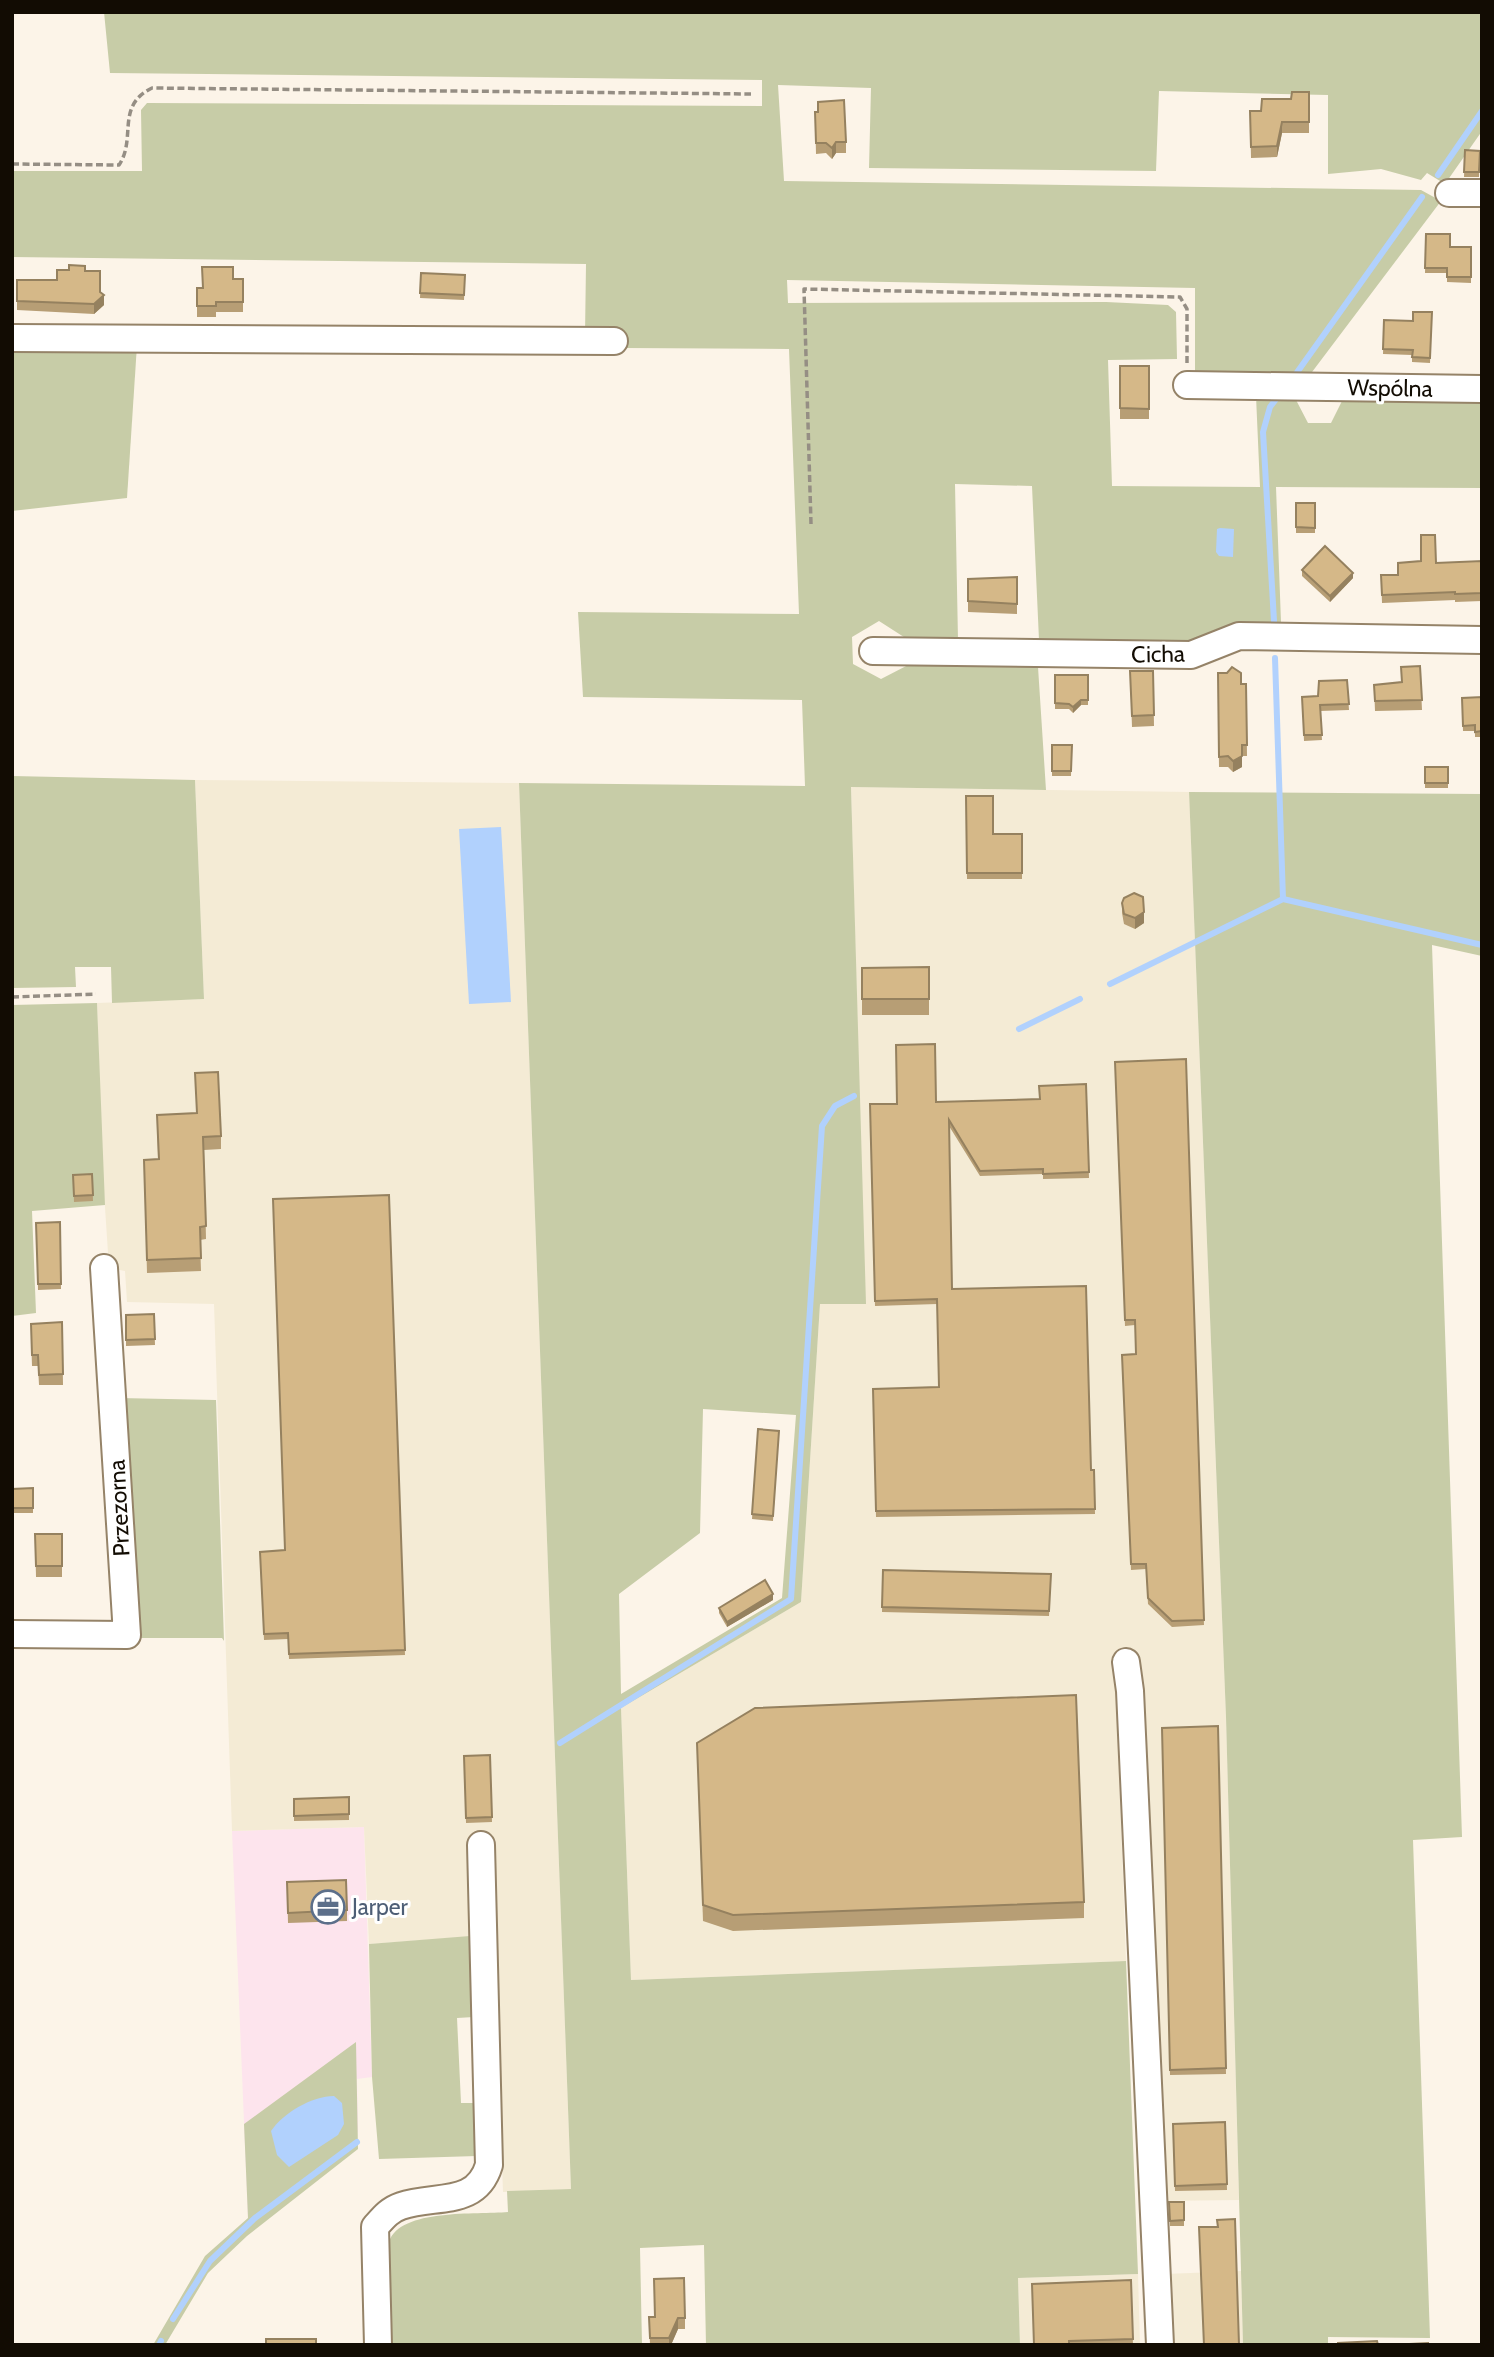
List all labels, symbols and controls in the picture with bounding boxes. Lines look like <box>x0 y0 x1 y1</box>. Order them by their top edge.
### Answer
street label: Wspólna <box>1347 373 1433 403</box>
street label: Cicha <box>1131 640 1185 668</box>
street label: Przezorna <box>102 1459 136 1557</box>
office icon: Jarper <box>309 1888 347 1926</box>
place label: Jarper <box>351 1893 409 1921</box>

